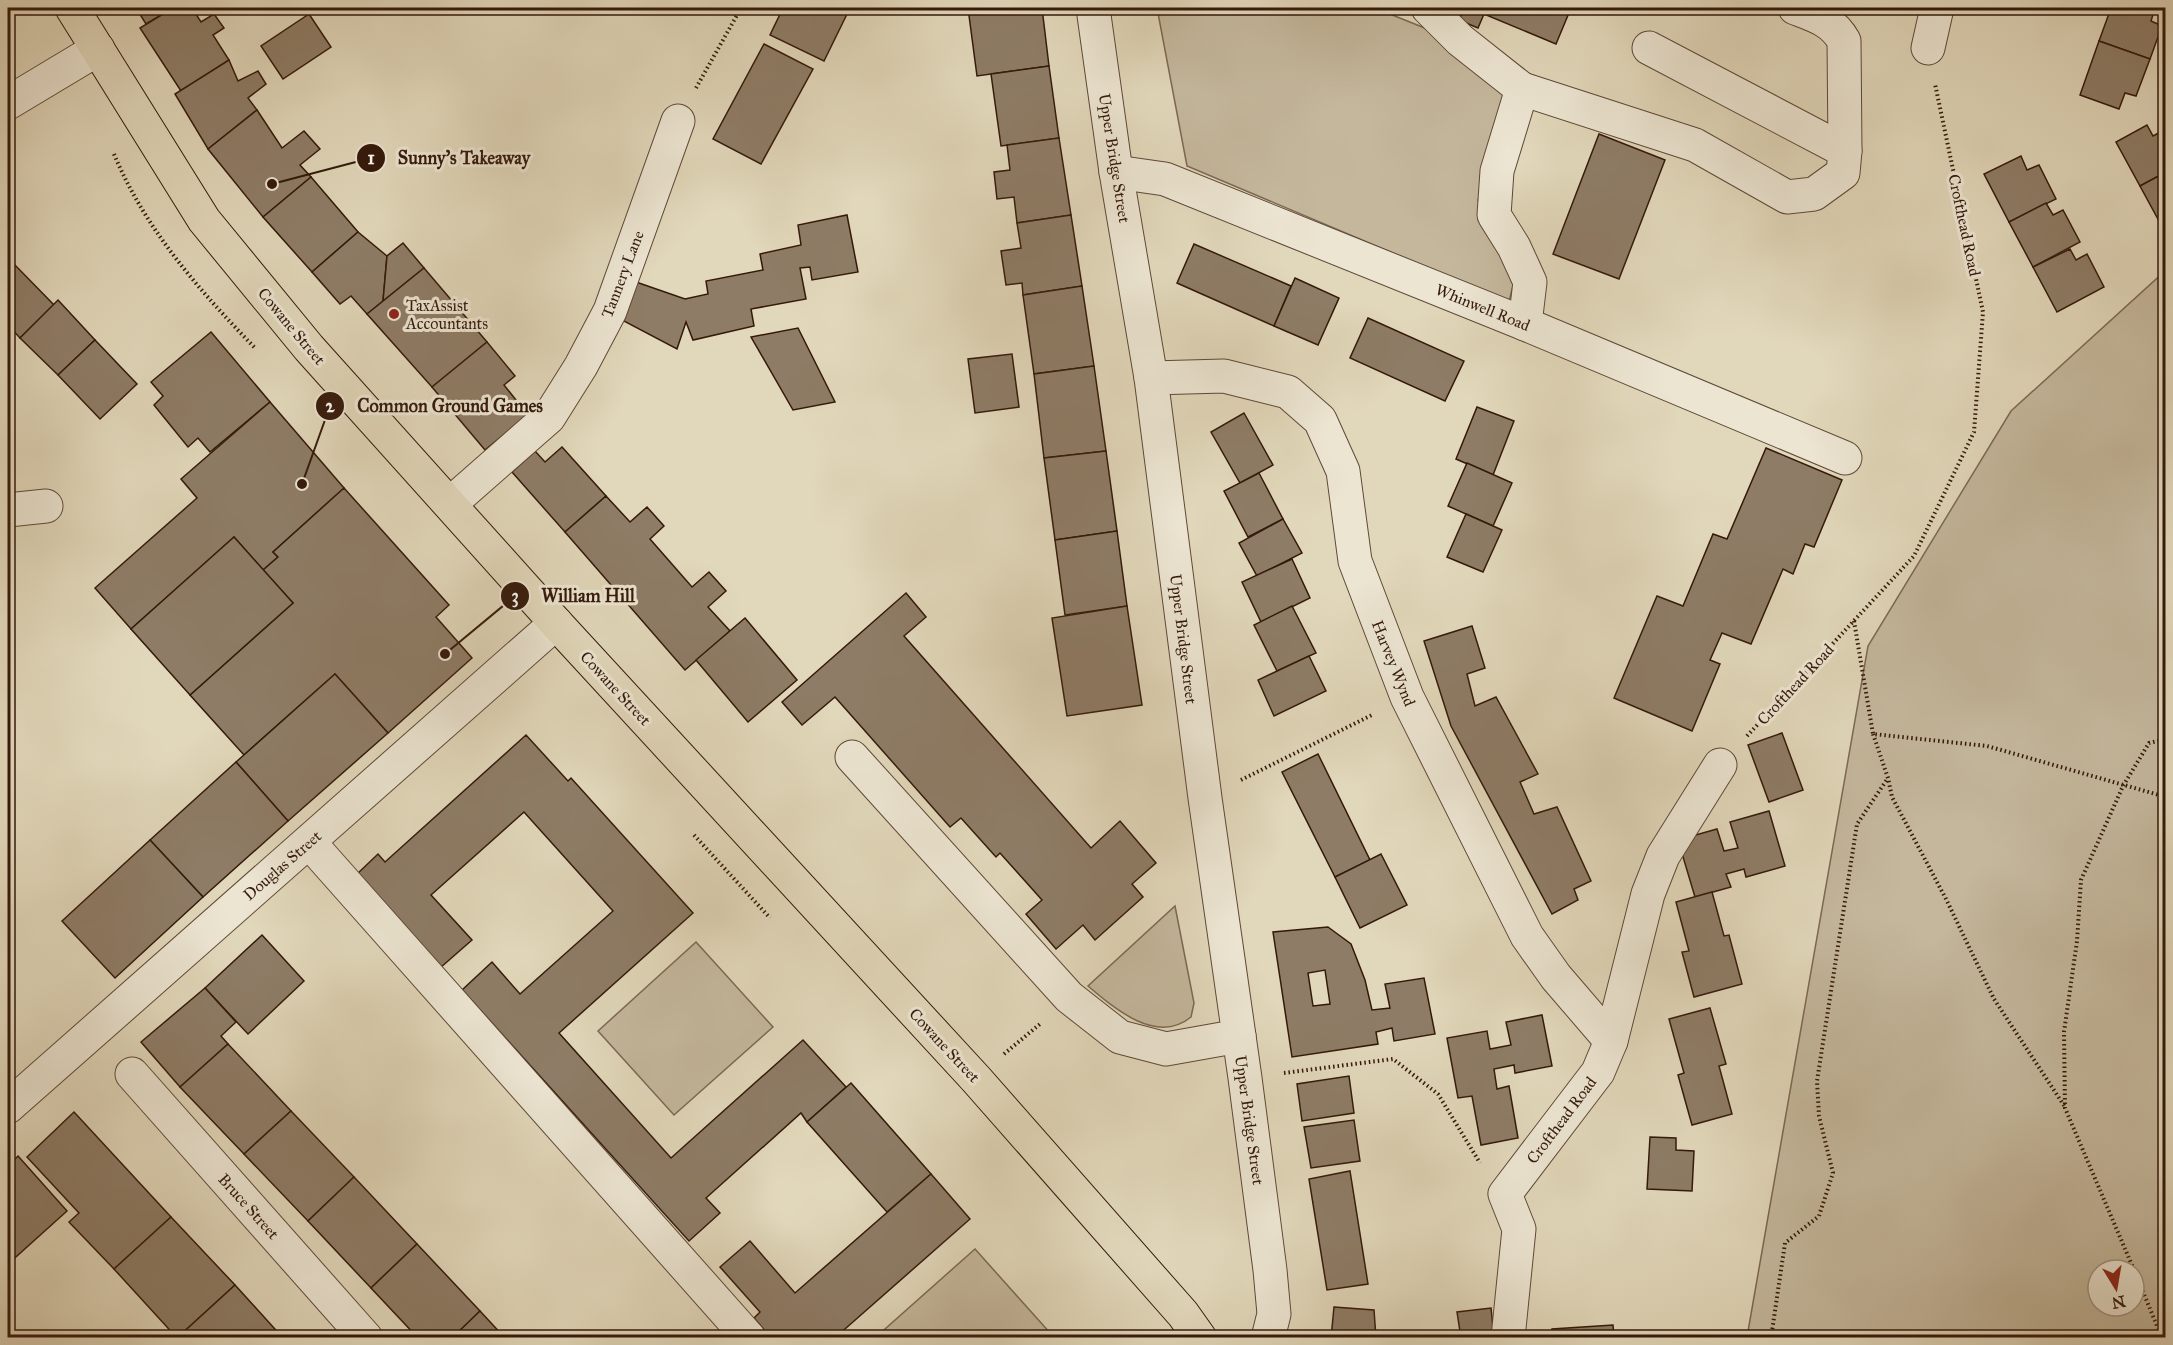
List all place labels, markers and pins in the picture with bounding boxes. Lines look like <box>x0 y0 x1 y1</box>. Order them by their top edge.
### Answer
callout: Sunny's Takeaway <box>356 140 542 176</box>
place label: TaxAssist Accountants <box>405 296 488 333</box>
marker: TaxAssist Accountants <box>387 307 401 321</box>
callout: Common Ground Games <box>315 388 555 424</box>
callout: William Hill <box>500 578 647 614</box>

